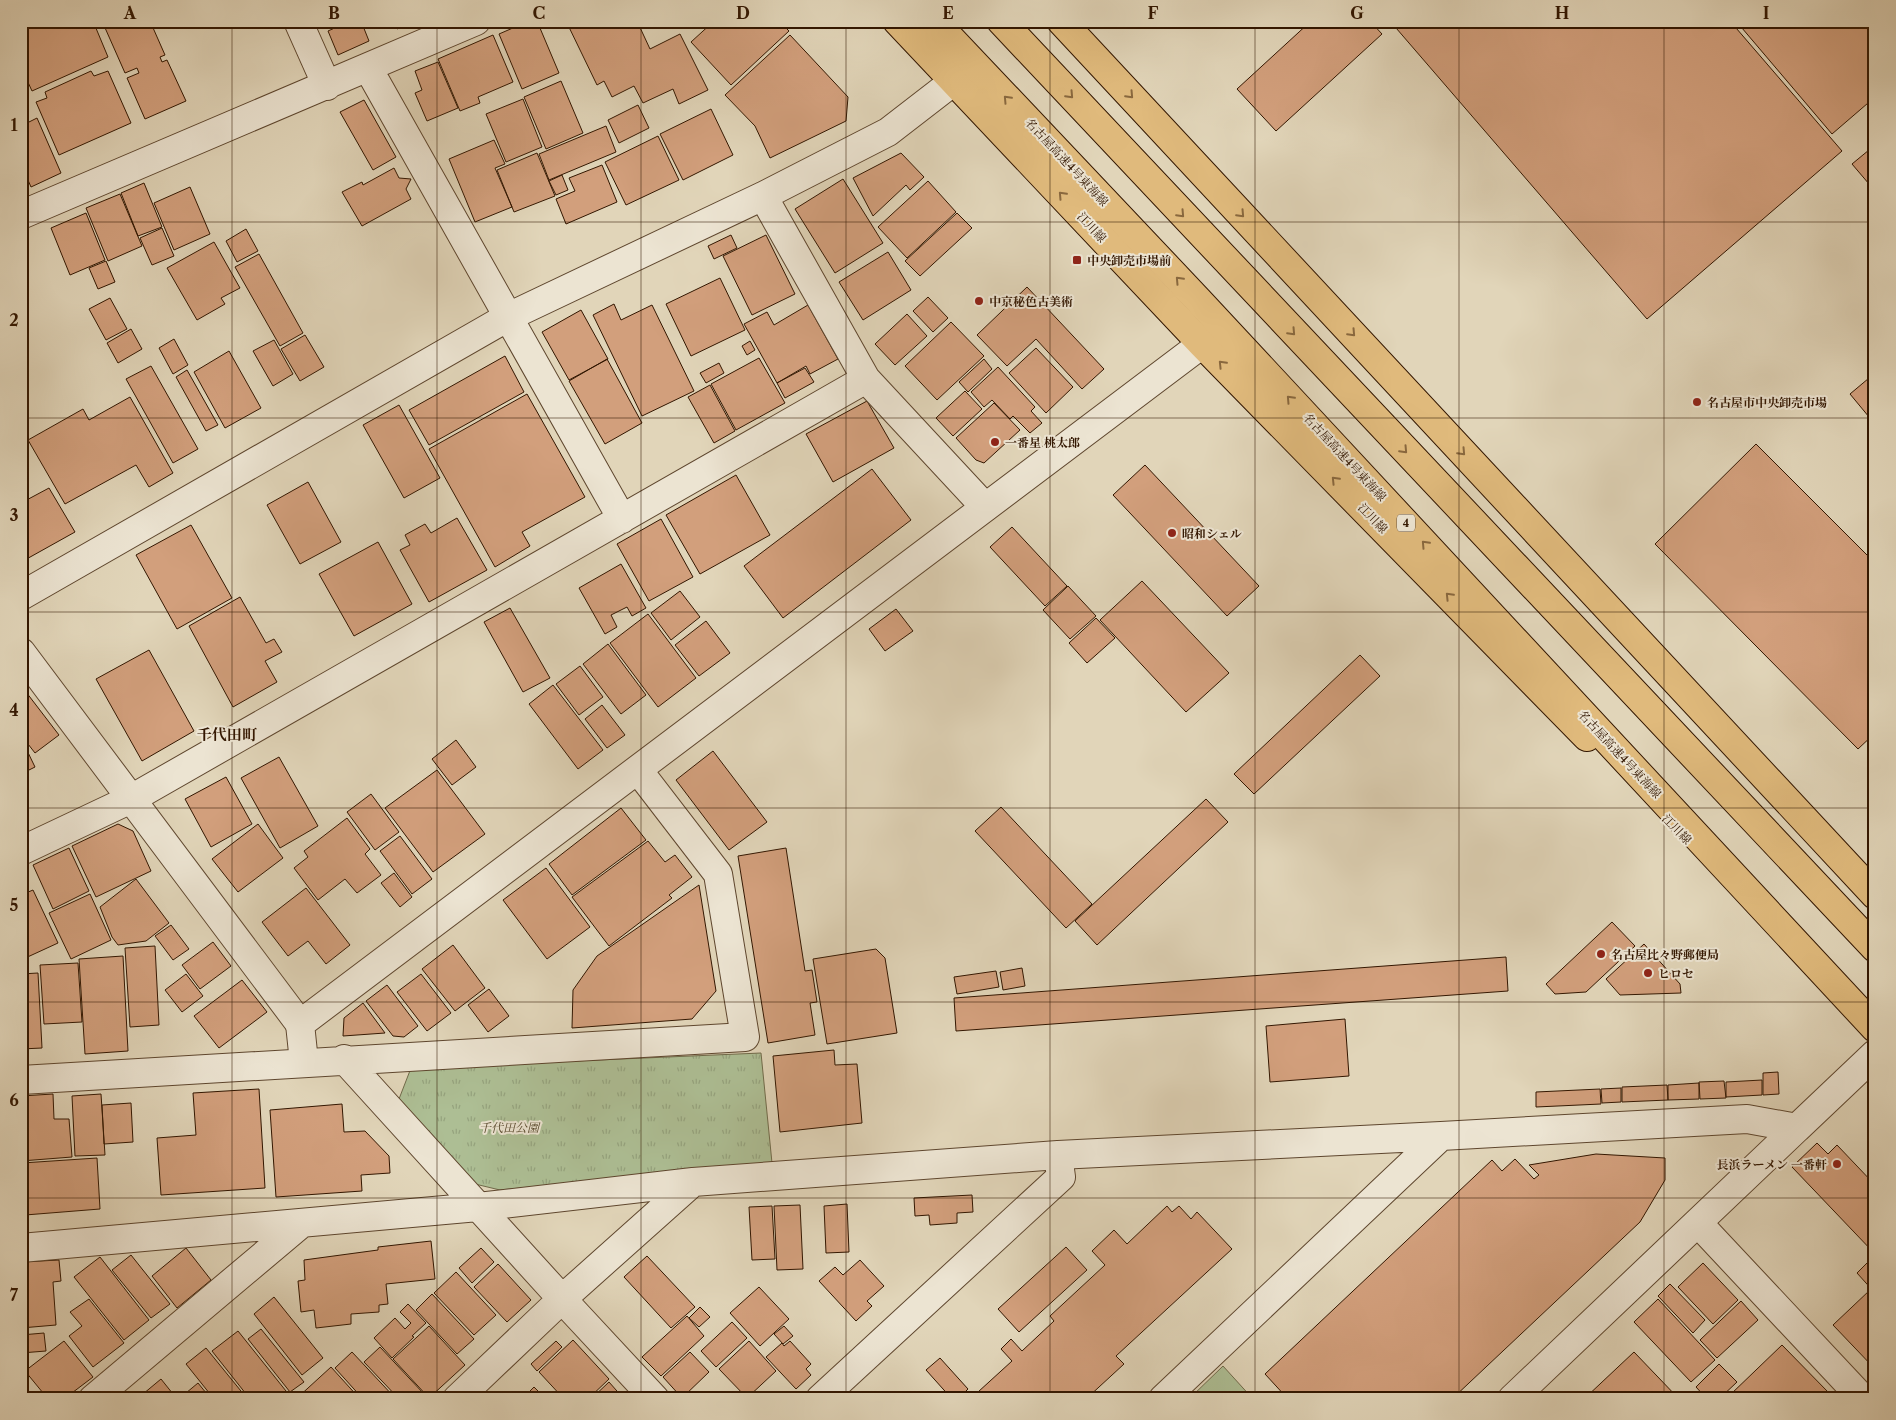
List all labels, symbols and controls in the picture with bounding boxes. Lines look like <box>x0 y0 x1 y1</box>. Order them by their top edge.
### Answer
text: A <box>123 3 137 23</box>
text: B <box>328 3 340 23</box>
text: C <box>533 3 545 23</box>
text: D <box>736 3 750 23</box>
text: E <box>942 3 954 23</box>
text: F <box>1148 3 1159 23</box>
text: G <box>1350 3 1364 23</box>
text: H <box>1555 3 1569 23</box>
text: I <box>1763 3 1770 23</box>
one-way arrow <box>1064 90 1073 99</box>
one-way arrow <box>1124 90 1133 99</box>
one-way arrow <box>1004 95 1013 104</box>
text: 1 <box>10 115 18 135</box>
street label: 名古屋高速4号東海線 <box>1022 115 1112 209</box>
one-way arrow <box>1059 192 1068 201</box>
one-way arrow <box>1175 208 1184 217</box>
street label: 江川線 <box>1074 209 1110 245</box>
one-way arrow <box>1235 209 1244 218</box>
place label: 中央卸売市場前 <box>1087 253 1171 268</box>
marker: 中央卸売市場前 <box>1071 254 1083 266</box>
one-way arrow <box>1176 277 1185 286</box>
place label: 中京秘色古美術 <box>989 294 1073 309</box>
marker: 中京秘色古美術 <box>973 295 985 307</box>
text: 2 <box>9 310 19 330</box>
one-way arrow <box>1286 326 1295 335</box>
one-way arrow <box>1346 328 1355 337</box>
one-way arrow <box>1219 361 1228 370</box>
place label: 名古屋市中央卸売市場 <box>1707 395 1827 410</box>
one-way arrow <box>1287 396 1296 405</box>
marker: 名古屋市中央卸売市場 <box>1691 396 1703 408</box>
street label: 名古屋高速4号東海線 <box>1300 410 1390 504</box>
place label: 一番星 桃太郎 <box>1005 435 1080 450</box>
marker: 一番星 桃太郎 <box>989 436 1001 448</box>
one-way arrow <box>1398 445 1407 454</box>
one-way arrow <box>1456 447 1465 456</box>
one-way arrow <box>1332 477 1341 486</box>
street label: 江川線 <box>1355 500 1391 536</box>
text: 3 <box>9 505 19 525</box>
road number: 4 <box>1397 514 1415 532</box>
place label: 昭和シェル <box>1182 526 1242 541</box>
marker: 昭和シェル <box>1166 527 1178 539</box>
one-way arrow <box>1422 540 1431 549</box>
one-way arrow <box>1446 593 1455 602</box>
text: 4 <box>9 700 19 720</box>
street label: 名古屋高速4号東海線 <box>1575 707 1665 801</box>
district label: 千代田町 <box>197 725 257 744</box>
street label: 江川線 <box>1659 811 1695 847</box>
text: 5 <box>10 895 19 915</box>
place label: 名古屋比々野郵便局 <box>1611 947 1719 962</box>
marker: 名古屋比々野郵便局 <box>1595 948 1607 960</box>
place label: ヒロセ <box>1658 966 1694 981</box>
marker: ヒロセ <box>1642 967 1654 979</box>
text: 6 <box>9 1090 19 1110</box>
park label: 千代田公園 <box>479 1120 541 1135</box>
place label: 長浜ラーメン 一番軒 <box>1717 1157 1827 1172</box>
marker: 長浜ラーメン 一番軒 <box>1831 1158 1843 1170</box>
text: 7 <box>10 1285 19 1305</box>

